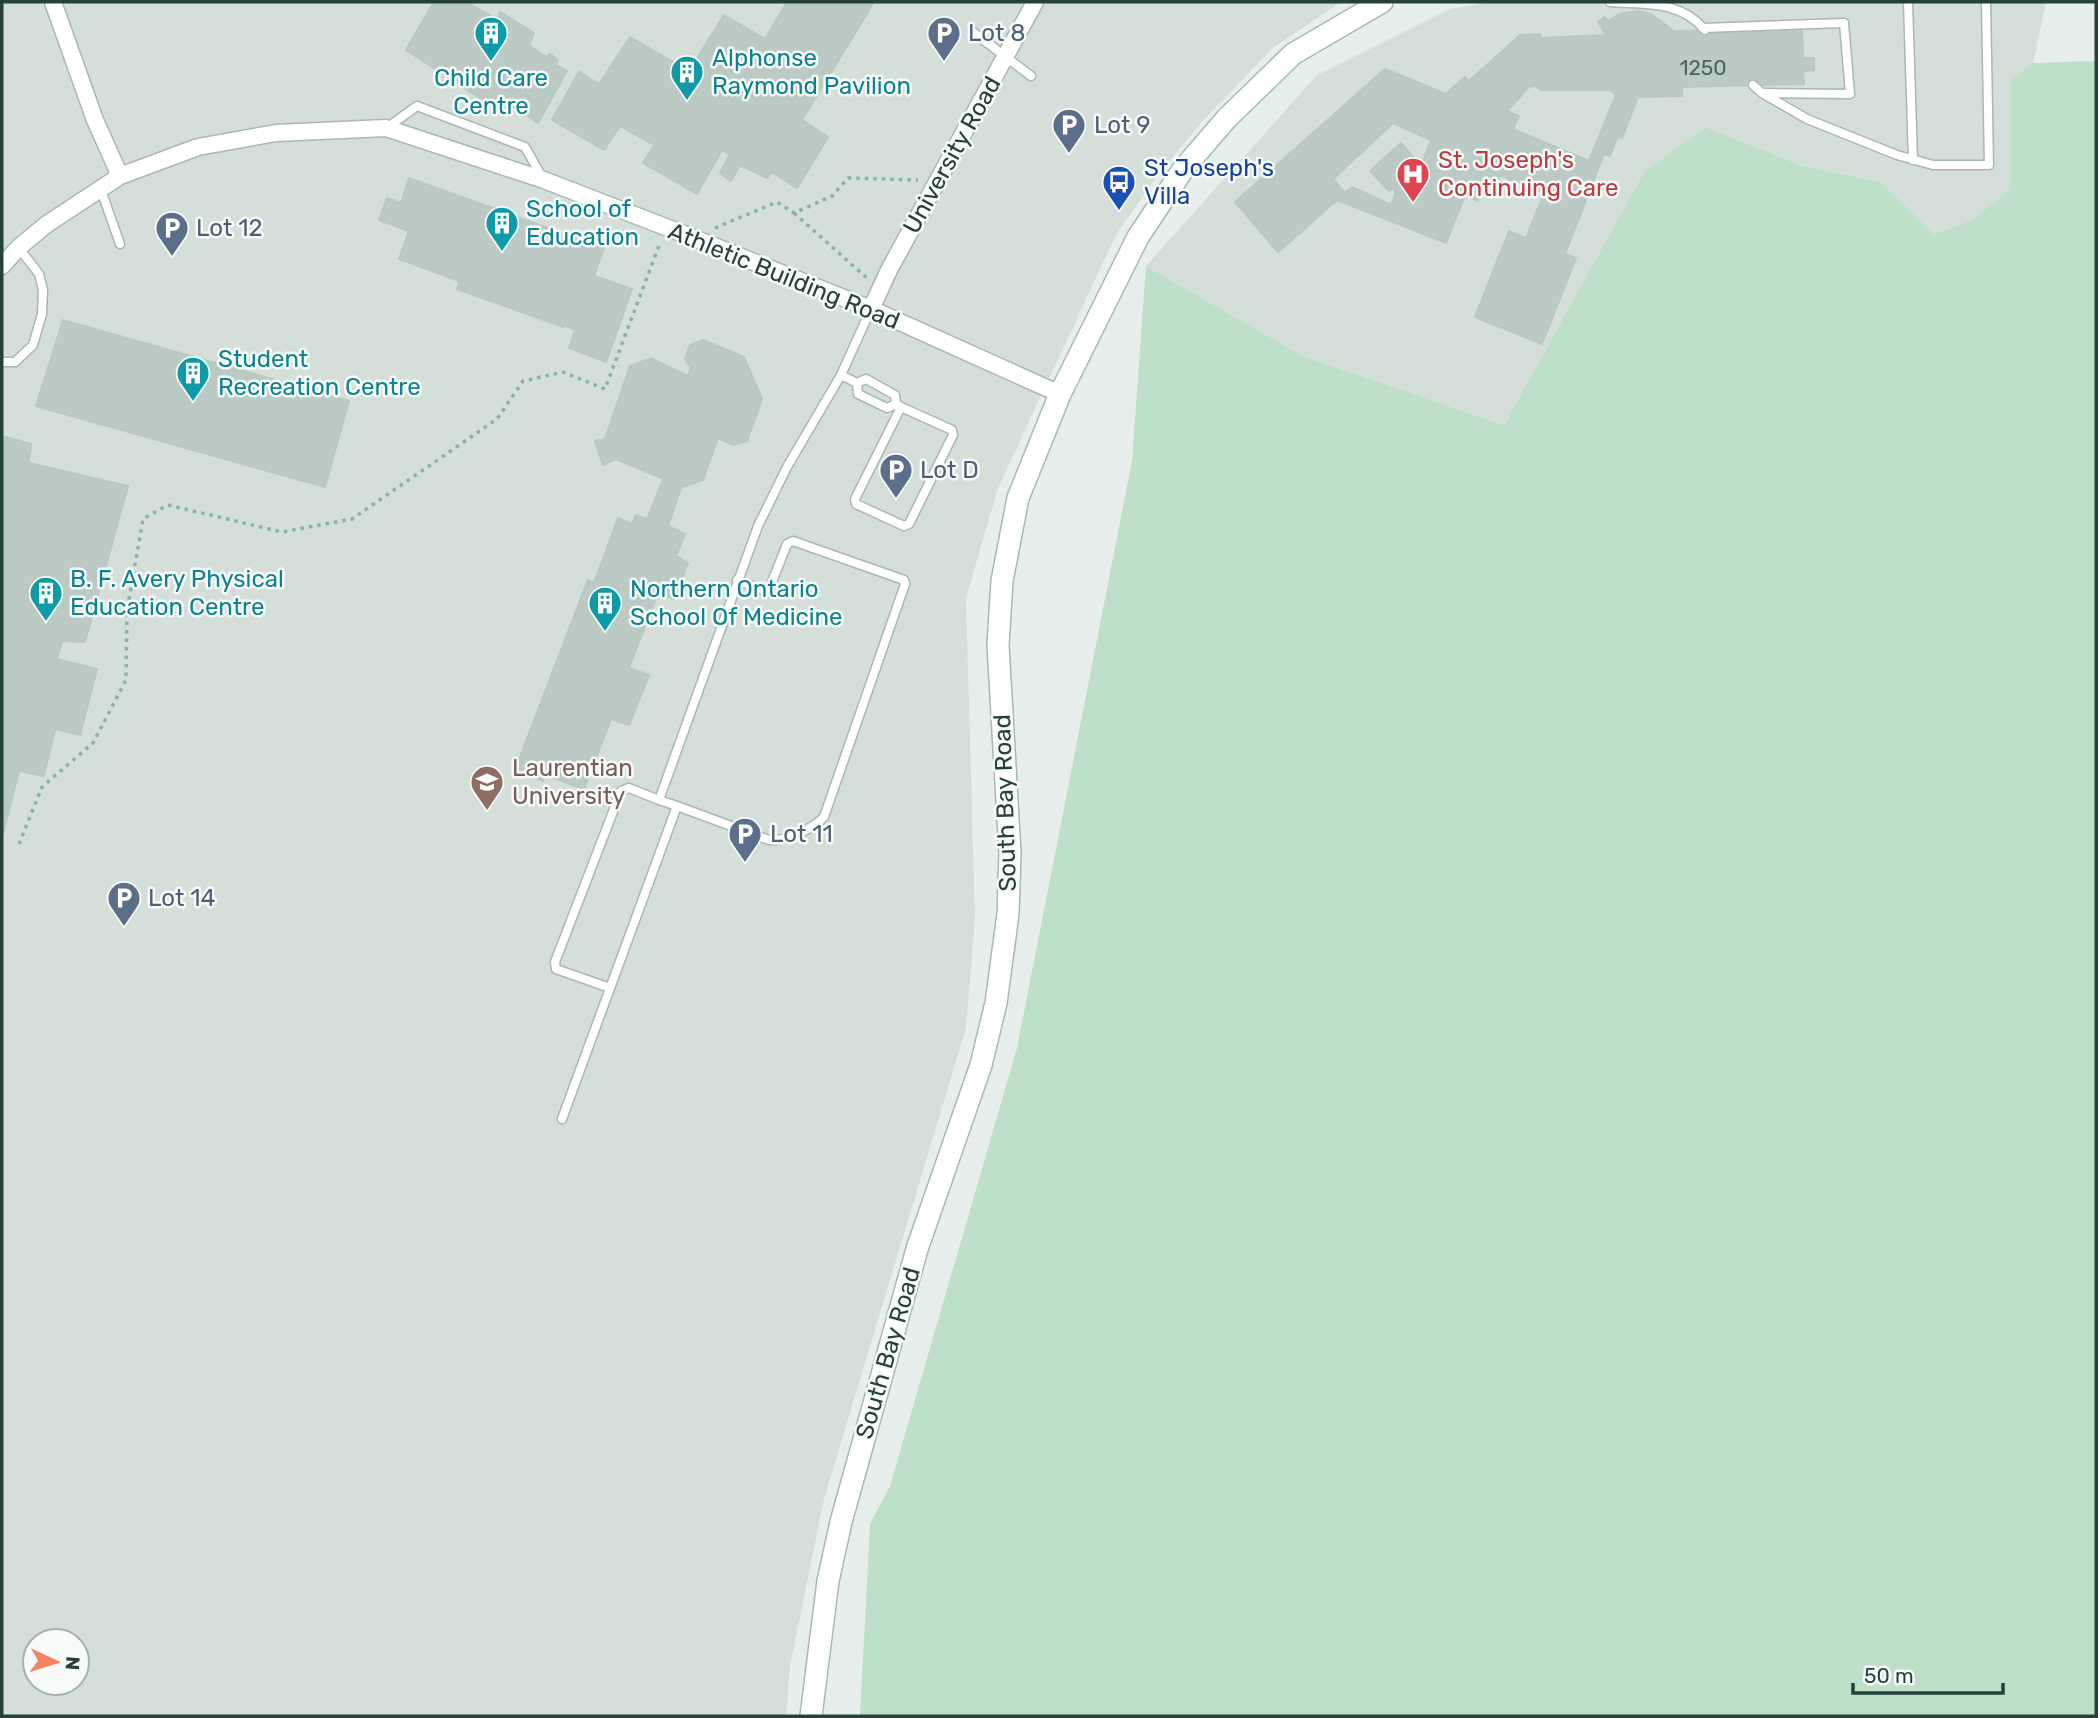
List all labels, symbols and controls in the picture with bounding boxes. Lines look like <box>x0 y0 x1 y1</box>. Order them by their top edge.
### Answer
building icon: Child Care Centre <box>472 14 510 63</box>
parking icon: Lot 8 <box>925 14 963 63</box>
place label: Lot 8 <box>968 19 1025 47</box>
place label: Alphonse Raymond Pavilion <box>712 44 911 100</box>
building icon: Alphonse Raymond Pavilion <box>668 53 706 102</box>
house number: 1250 <box>1679 55 1727 80</box>
place label: Child Care Centre <box>434 64 548 120</box>
street label: University Road <box>897 72 1007 238</box>
parking icon: Lot 9 <box>1050 106 1088 155</box>
place label: Lot 9 <box>1094 111 1150 139</box>
place label: St. Joseph's Continuing Care <box>1438 146 1618 202</box>
place label: St Joseph's Villa <box>1144 154 1274 210</box>
hospital icon: St. Joseph's Continuing Care <box>1394 155 1432 204</box>
bus stop icon: St Joseph's Villa <box>1100 163 1138 212</box>
place label: School of Education <box>526 195 639 251</box>
building icon: School of Education <box>483 204 521 253</box>
parking icon: Lot 12 <box>153 209 191 258</box>
place label: Lot 12 <box>196 214 263 242</box>
street label: Athletic Building Road <box>664 217 904 335</box>
place label: Student Recreation Centre <box>218 345 421 401</box>
building icon: Student Recreation Centre <box>174 354 212 403</box>
parking icon: Lot D <box>877 451 915 500</box>
place label: Lot D <box>920 456 979 484</box>
place label: B. F. Avery Physical Education Centre <box>70 565 284 621</box>
building icon: B. F. Avery Physical Education Centre <box>27 574 65 623</box>
place label: Northern Ontario School Of Medicine <box>630 575 843 631</box>
building icon: Northern Ontario School Of Medicine <box>586 584 624 633</box>
street label: South Bay Road <box>988 714 1022 892</box>
place label: Laurentian University <box>512 754 633 810</box>
school or university icon: Laurentian University <box>468 763 506 812</box>
parking icon: Lot 11 <box>726 815 764 864</box>
place label: Lot 11 <box>770 820 833 848</box>
parking icon: Lot 14 <box>105 879 143 928</box>
place label: Lot 14 <box>148 884 215 912</box>
street label: South Bay Road <box>850 1264 926 1442</box>
north arrow <box>21 1627 91 1697</box>
scale bar <box>1853 1652 2004 1696</box>
text: N <box>61 1656 84 1671</box>
text: 50 m <box>1864 1663 1914 1688</box>

